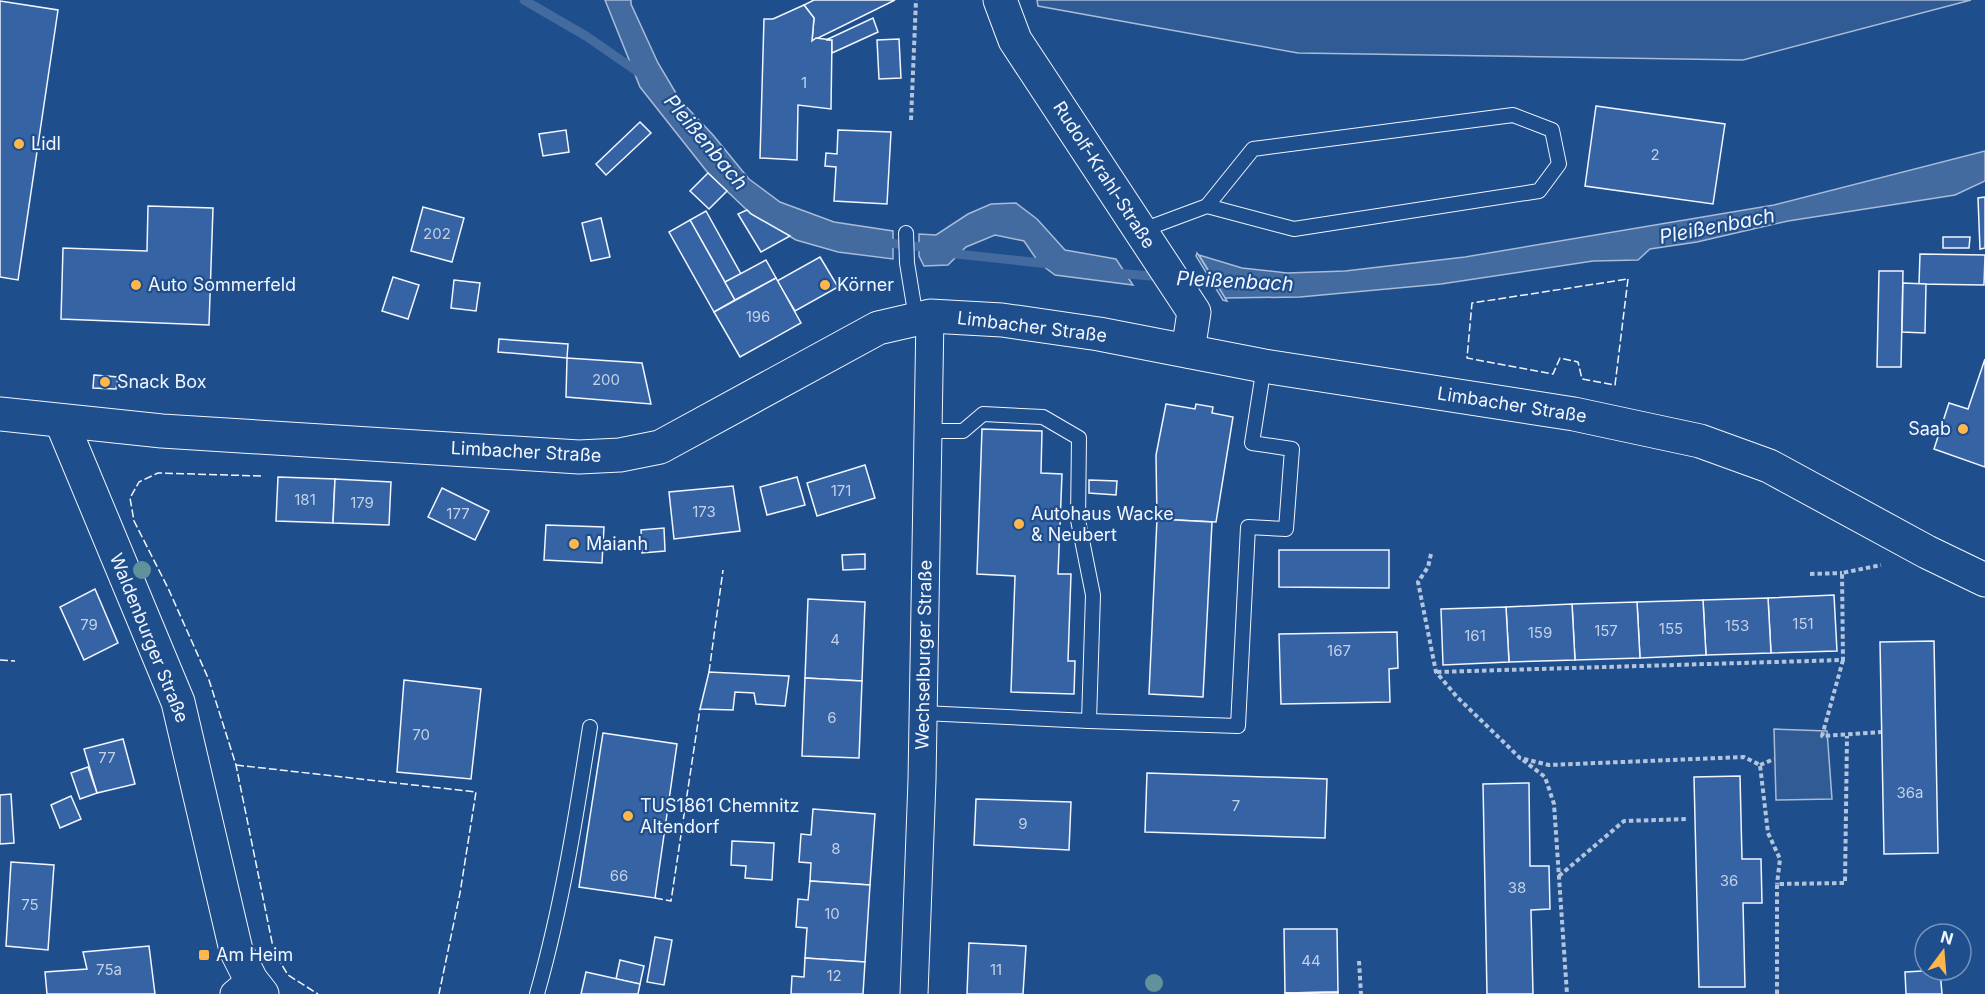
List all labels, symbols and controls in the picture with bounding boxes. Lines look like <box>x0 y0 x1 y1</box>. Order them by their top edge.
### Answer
house number: 1 <box>801 73 807 92</box>
water label: Pleißenbach <box>659 89 753 195</box>
street label: Rudolf-Krahl-Straße <box>1049 97 1160 252</box>
place label: Lidl <box>31 133 61 154</box>
marker: Lidl <box>12 137 26 151</box>
house number: 2 <box>1650 145 1660 164</box>
water label: Pleißenbach <box>1657 203 1777 249</box>
house number: 202 <box>423 224 451 243</box>
water label: Pleißenbach <box>1176 266 1294 296</box>
place label: Auto Sommerfeld <box>148 274 296 295</box>
place label: Körner <box>837 274 894 295</box>
marker: Auto Sommerfeld <box>129 278 143 292</box>
marker: Körner <box>818 278 832 292</box>
house number: 196 <box>746 307 770 326</box>
street label: Limbacher Straße <box>956 307 1108 346</box>
house number: 200 <box>592 370 620 389</box>
place label: Snack Box <box>117 371 207 392</box>
marker: Snack Box <box>98 375 112 389</box>
street label: Limbacher Straße <box>1436 382 1588 427</box>
place label: Saab <box>1908 418 1951 439</box>
marker: Saab <box>1956 422 1970 436</box>
street label: Limbacher Straße <box>450 437 602 466</box>
house number: 171 <box>831 481 851 500</box>
house number: 181 <box>294 490 316 509</box>
house number: 179 <box>350 493 374 512</box>
house number: 173 <box>692 502 716 521</box>
place label: Autohaus Wacke & Neubert <box>1031 503 1174 545</box>
house number: 177 <box>446 504 470 523</box>
marker: Autohaus Wacke & Neubert <box>1012 517 1026 531</box>
place label: Maianh <box>586 533 648 554</box>
marker: Maianh <box>567 537 581 551</box>
street label: Waldenburger Straße <box>106 550 193 726</box>
street label: Wechselburger Straße <box>911 560 936 750</box>
house number: 151 <box>1792 614 1814 633</box>
house number: 79 <box>80 615 98 634</box>
house number: 153 <box>1725 616 1749 635</box>
house number: 155 <box>1659 619 1683 638</box>
house number: 157 <box>1594 621 1618 640</box>
house number: 159 <box>1528 623 1552 642</box>
house number: 161 <box>1464 626 1486 645</box>
house number: 4 <box>830 630 840 649</box>
house number: 167 <box>1327 641 1351 660</box>
house number: 6 <box>827 708 837 727</box>
house number: 70 <box>412 725 430 744</box>
house number: 77 <box>98 748 116 767</box>
house number: 36a <box>1897 783 1924 802</box>
place label: TUS1861 Chemnitz Altendorf <box>640 795 799 837</box>
house number: 7 <box>1232 796 1240 815</box>
marker: TUS1861 Chemnitz Altendorf <box>621 809 635 823</box>
house number: 9 <box>1018 814 1028 833</box>
house number: 8 <box>831 839 841 858</box>
house number: 66 <box>610 866 628 885</box>
house number: 36 <box>1720 871 1738 890</box>
house number: 38 <box>1508 878 1526 897</box>
house number: 75 <box>21 895 39 914</box>
house number: 10 <box>824 904 840 923</box>
north arrow <box>1913 922 1973 982</box>
text: N <box>1939 926 1956 949</box>
place label: Am Heim <box>216 944 293 965</box>
marker: Am Heim <box>197 948 211 962</box>
house number: 44 <box>1301 951 1321 970</box>
house number: 75a <box>96 960 122 979</box>
house number: 11 <box>990 960 1002 979</box>
house number: 12 <box>826 966 842 985</box>

